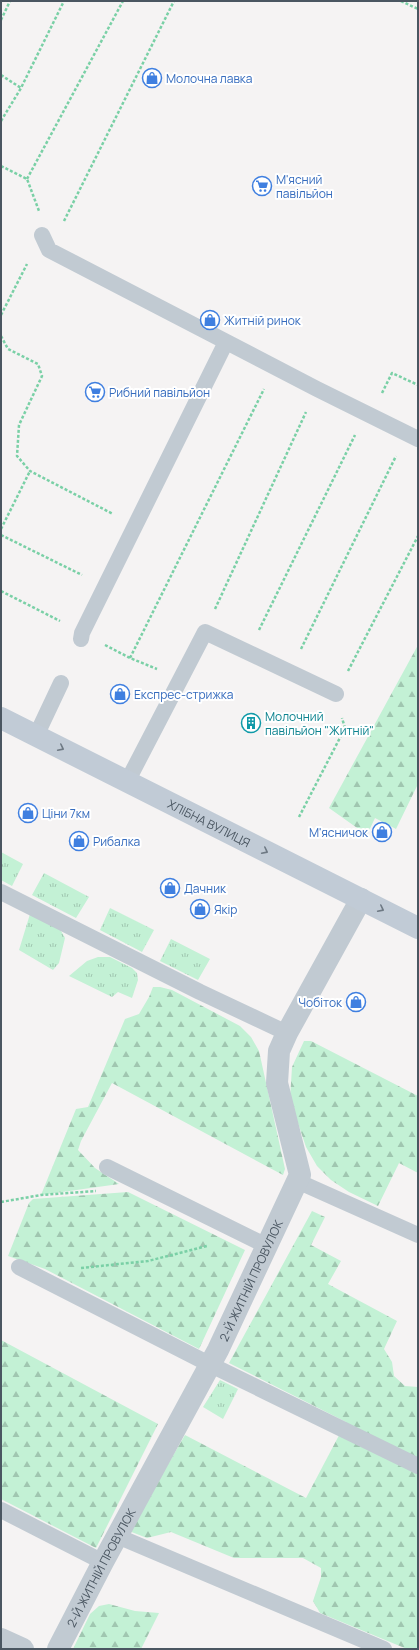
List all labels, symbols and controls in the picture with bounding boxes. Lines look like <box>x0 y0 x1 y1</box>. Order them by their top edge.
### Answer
shop icon: Молочна лавка <box>141 67 163 89</box>
place label: Молочна лавка <box>166 70 253 87</box>
place label: М'ясний павільйон <box>276 171 333 202</box>
supermarket icon: М'ясний павільйон <box>251 175 273 197</box>
shop icon: Житній ринок <box>199 309 221 331</box>
place label: Житній ринок <box>224 312 302 329</box>
supermarket icon: Рибний павільйон <box>84 381 106 403</box>
place label: Рибний павільйон <box>109 384 210 401</box>
shop icon: Експрес-стрижка <box>109 683 131 705</box>
place label: Експрес-стрижка <box>134 686 233 703</box>
place label: Молочний павільйон "Житній" <box>265 708 374 739</box>
building icon: Молочний павільйон "Житній" <box>240 712 262 734</box>
one-way arrow <box>57 744 64 751</box>
street label: ХЛІБНА ВУЛИЦЯ <box>165 795 253 851</box>
shop icon: Ціни 7км <box>17 802 39 824</box>
place label: Ціни 7км <box>42 805 90 822</box>
shop icon: М'ясничок <box>371 821 393 843</box>
place label: М'ясничок <box>309 824 369 841</box>
shop icon: Рибалка <box>68 830 90 852</box>
place label: Рибалка <box>93 833 140 850</box>
one-way arrow <box>260 846 268 854</box>
shop icon: Дачник <box>159 877 181 899</box>
place label: Дачник <box>184 880 227 897</box>
shop icon: Якір <box>189 898 211 920</box>
place label: Якір <box>214 901 237 918</box>
one-way arrow <box>377 904 384 912</box>
shop icon: Чобіток <box>345 991 367 1013</box>
place label: Чобіток <box>298 994 343 1011</box>
street label: 2-Й ЖИТНІЙ ПРОВУЛОК <box>215 1216 287 1344</box>
street label: 2-Й ЖИТНІЙ ПРОВУЛОК <box>62 1504 140 1630</box>

